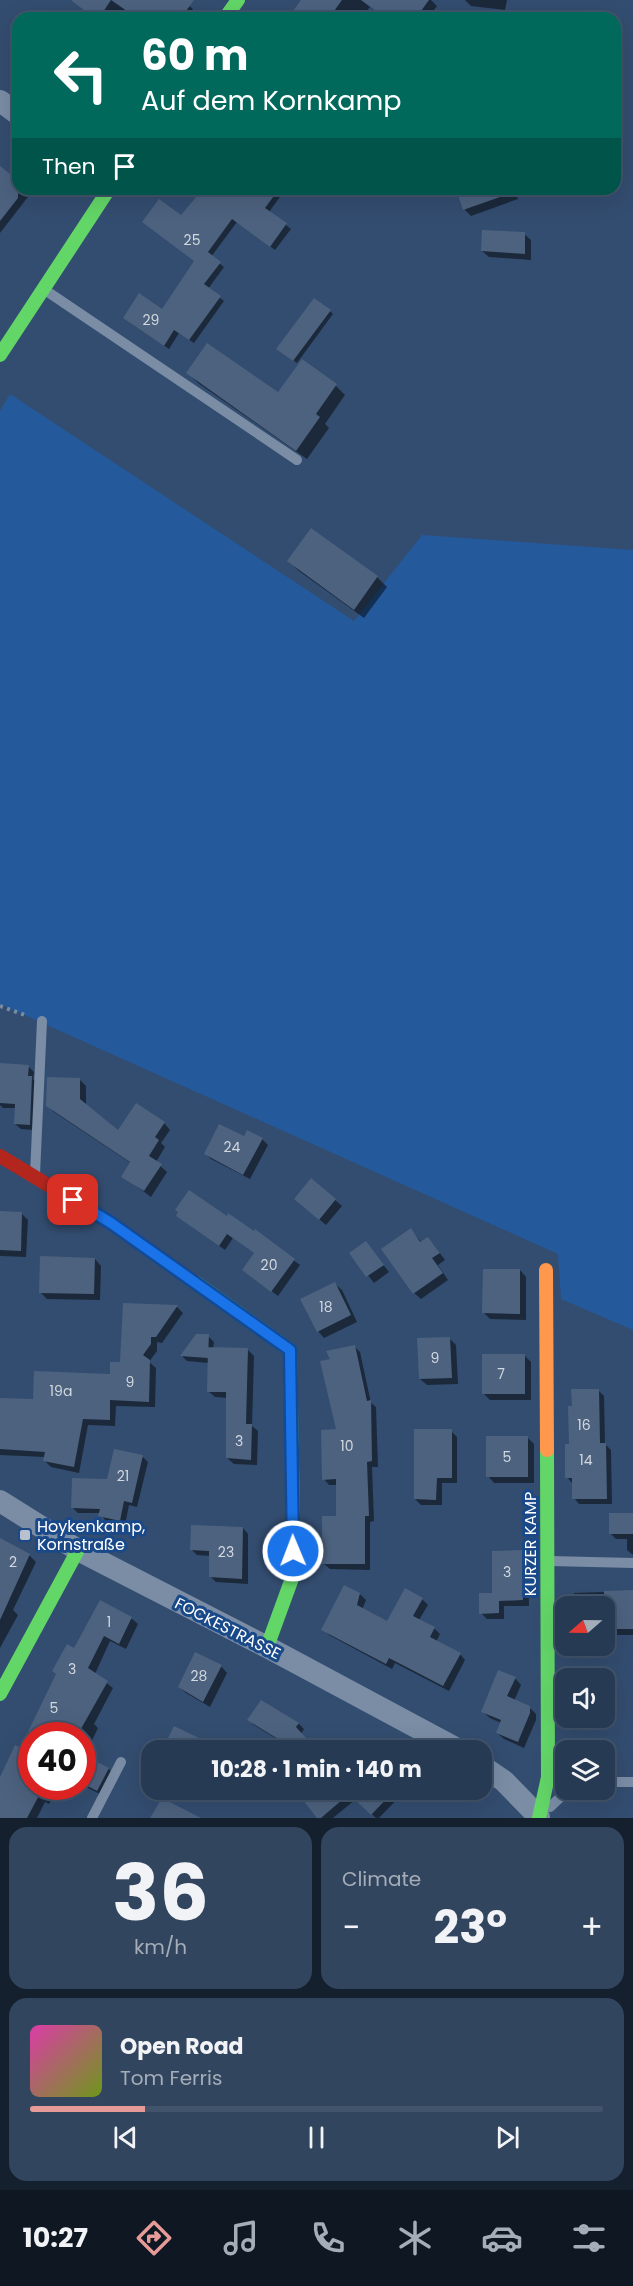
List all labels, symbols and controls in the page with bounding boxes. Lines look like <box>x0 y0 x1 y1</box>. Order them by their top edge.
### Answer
text: 60 m <box>141 26 249 85</box>
icon: left <box>42 36 120 114</box>
text: Auf dem Kornkamp <box>141 82 402 119</box>
icon: arrive <box>108 150 141 183</box>
text: Then <box>42 151 96 182</box>
house number: 25 <box>184 230 200 250</box>
house number: 29 <box>143 310 159 330</box>
house number: 24 <box>224 1137 241 1157</box>
pin <box>47 1174 98 1225</box>
icon: arrive <box>56 1183 89 1216</box>
house number: 20 <box>261 1255 277 1275</box>
house number: 18 <box>319 1297 333 1317</box>
house number: 9 <box>431 1348 439 1368</box>
house number: 7 <box>497 1364 505 1384</box>
house number: 9 <box>126 1372 134 1392</box>
house number: 19a <box>50 1381 72 1401</box>
house number: 16 <box>577 1415 591 1435</box>
house number: 3 <box>235 1431 243 1451</box>
house number: 10 <box>340 1436 354 1456</box>
house number: 5 <box>503 1447 511 1467</box>
house number: 14 <box>579 1450 593 1470</box>
house number: 21 <box>117 1466 129 1486</box>
street label: KURZER KAMP <box>519 1492 542 1596</box>
place label: Hoykenkamp, Kornstraße <box>37 1515 145 1556</box>
position arrow <box>261 1519 325 1583</box>
marker: Hoykenkamp, Kornstraße <box>18 1528 32 1542</box>
house number: 23 <box>218 1542 234 1562</box>
house number: 2 <box>9 1552 17 1572</box>
house number: 3 <box>503 1562 511 1582</box>
street label: FOCKESTRASSE <box>171 1592 285 1665</box>
north arrow <box>555 1596 615 1656</box>
map controls <box>555 1596 615 1800</box>
house number: 1 <box>107 1612 111 1632</box>
house number: 3 <box>68 1659 76 1679</box>
house number: 28 <box>191 1666 208 1686</box>
button: sound <box>555 1668 615 1728</box>
house number: 5 <box>50 1698 58 1718</box>
speed limit sign: 40 <box>18 1722 96 1800</box>
button: layers <box>555 1740 615 1800</box>
text: 10:28 · 1 min · 140 m <box>211 1754 422 1785</box>
text: 36 <box>112 1838 209 1947</box>
text: Climate <box>342 1865 421 1893</box>
text: 23° <box>433 1896 507 1959</box>
text: − <box>342 1904 360 1951</box>
text: + <box>580 1904 603 1951</box>
text: km/h <box>134 1933 187 1961</box>
text: Open Road <box>120 2031 244 2062</box>
text: Tom Ferris <box>120 2064 222 2092</box>
icon: previous <box>109 2121 142 2154</box>
icon: pause <box>300 2121 333 2154</box>
icon: next <box>491 2121 524 2154</box>
icon: directions <box>133 2217 175 2259</box>
icon: music <box>220 2217 262 2259</box>
icon: phone <box>307 2217 349 2259</box>
icon: climate <box>394 2217 436 2259</box>
icon: car <box>481 2217 523 2259</box>
icon: filters <box>568 2217 610 2259</box>
text: 10:27 <box>23 2219 88 2256</box>

